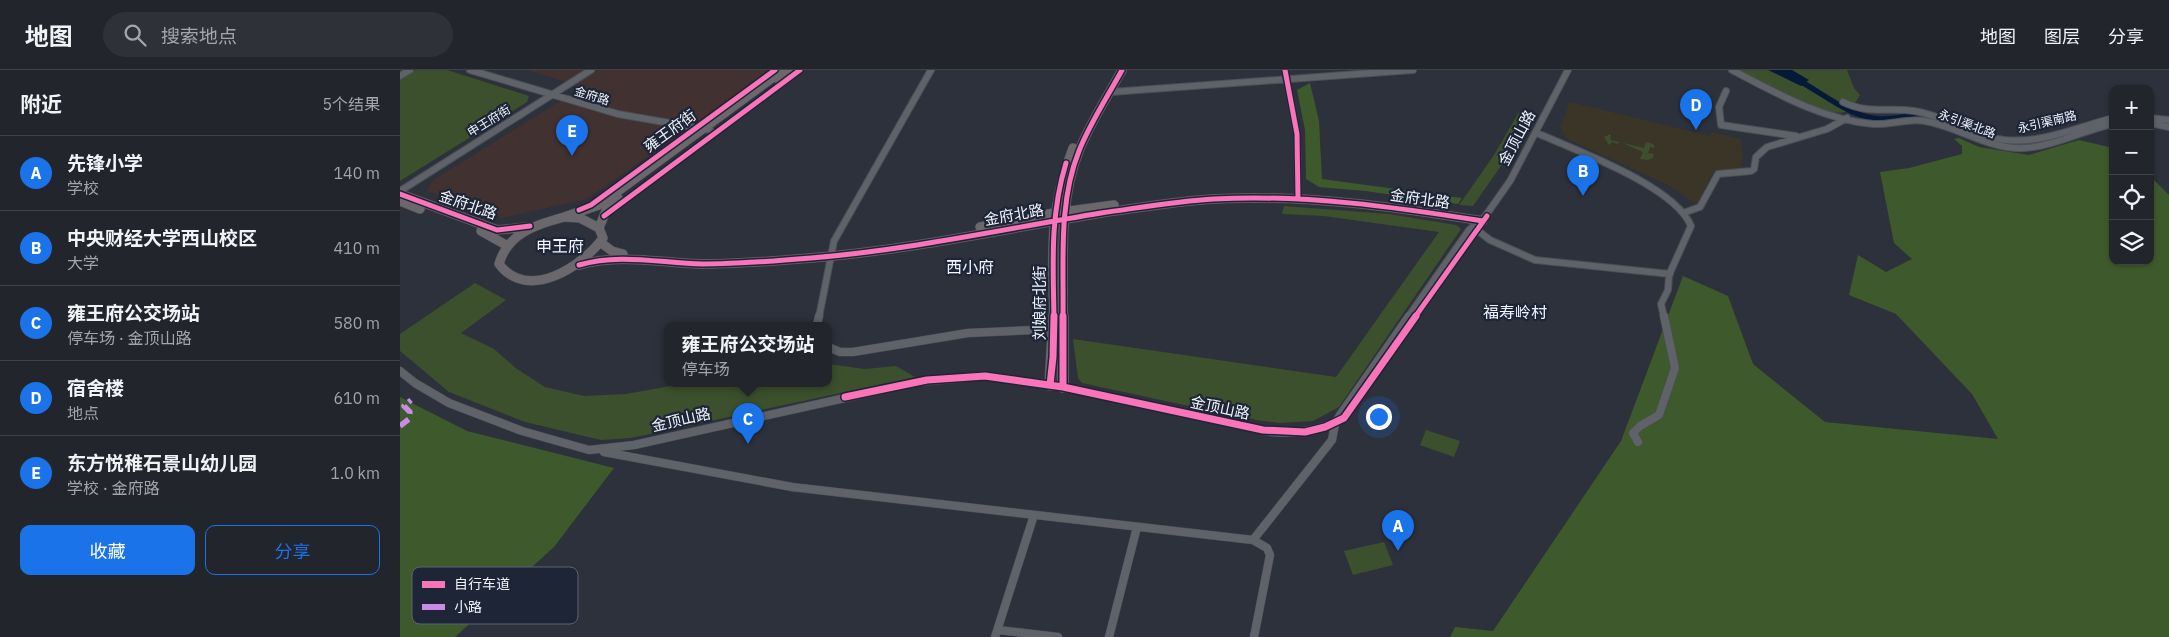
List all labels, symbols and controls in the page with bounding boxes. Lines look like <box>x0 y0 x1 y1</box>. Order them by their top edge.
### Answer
search box <box>103 12 453 57</box>
text: 地图 <box>25 20 73 52</box>
icon: search <box>121 21 149 49</box>
text: 搜索地点 <box>161 24 237 48</box>
text: 地图 <box>1980 25 2016 48</box>
text: 图层 <box>2044 25 2080 48</box>
text: 分享 <box>2108 25 2144 48</box>
street label: 金府路 <box>573 83 612 108</box>
map controls <box>2109 85 2154 265</box>
button: + <box>2109 85 2154 130</box>
pin: D <box>1680 89 1712 130</box>
text: 附近 <box>20 90 62 118</box>
text: 5个结果 <box>322 94 380 114</box>
street label: 申王府街 <box>464 101 513 140</box>
street label: 雍王府街 <box>640 105 700 156</box>
street label: 永引渠北路 <box>1936 106 1998 141</box>
street label: 金顶山路 <box>1494 107 1539 169</box>
street label: 永引渠南路 <box>2016 107 2078 136</box>
pin: E <box>556 115 588 156</box>
button: − <box>2109 130 2154 175</box>
text: 先锋小学 <box>67 151 143 175</box>
pin: B <box>1567 155 1599 196</box>
text: A <box>31 163 41 183</box>
text: 140 m <box>333 163 380 183</box>
button: locate <box>2109 175 2154 220</box>
text: 学校 <box>67 178 99 198</box>
street label: 金府北路 <box>1389 185 1451 212</box>
street label: 金府北路 <box>437 186 500 223</box>
street label: 金府北路 <box>983 200 1045 229</box>
button: layers <box>2109 220 2154 265</box>
text: 中央财经大学西山校区 <box>67 226 257 250</box>
district label: 申王府 <box>536 236 584 256</box>
text: B <box>31 238 41 258</box>
text: 410 m <box>333 238 380 258</box>
text: 大学 <box>67 253 99 273</box>
district label: 西小府 <box>946 257 994 277</box>
street label: 刘娘府北街 <box>1030 265 1049 341</box>
text: 雍王府公交场站 <box>67 301 200 325</box>
district label: 福寿岭村 <box>1483 302 1547 322</box>
text: C <box>31 313 41 333</box>
text: 580 m <box>333 313 380 333</box>
popup <box>664 322 832 387</box>
text: 停车场 · 金顶山路 <box>67 328 192 348</box>
text: 雍王府公交场站 <box>681 332 815 356</box>
text: 停车场 <box>681 359 730 379</box>
text: 宿舍楼 <box>67 376 124 400</box>
text: D <box>30 388 42 408</box>
text: 610 m <box>333 388 380 408</box>
street label: 金顶山路 <box>1189 392 1251 423</box>
text: 地点 <box>67 403 99 423</box>
pin: C <box>732 403 764 444</box>
street label: 金顶山路 <box>650 404 712 436</box>
your location <box>1366 404 1392 430</box>
text: 东方悦稚石景山幼儿园 <box>67 451 257 475</box>
text: E <box>31 463 41 483</box>
text: 1.0 km <box>330 463 380 483</box>
text: 学校 · 金府路 <box>67 478 160 498</box>
pin: A <box>1382 510 1414 551</box>
button: 收藏 <box>20 525 195 575</box>
button: 分享 <box>205 525 380 575</box>
legend <box>412 567 578 624</box>
text: 自行车道 <box>454 575 510 593</box>
text: 小路 <box>454 598 482 616</box>

